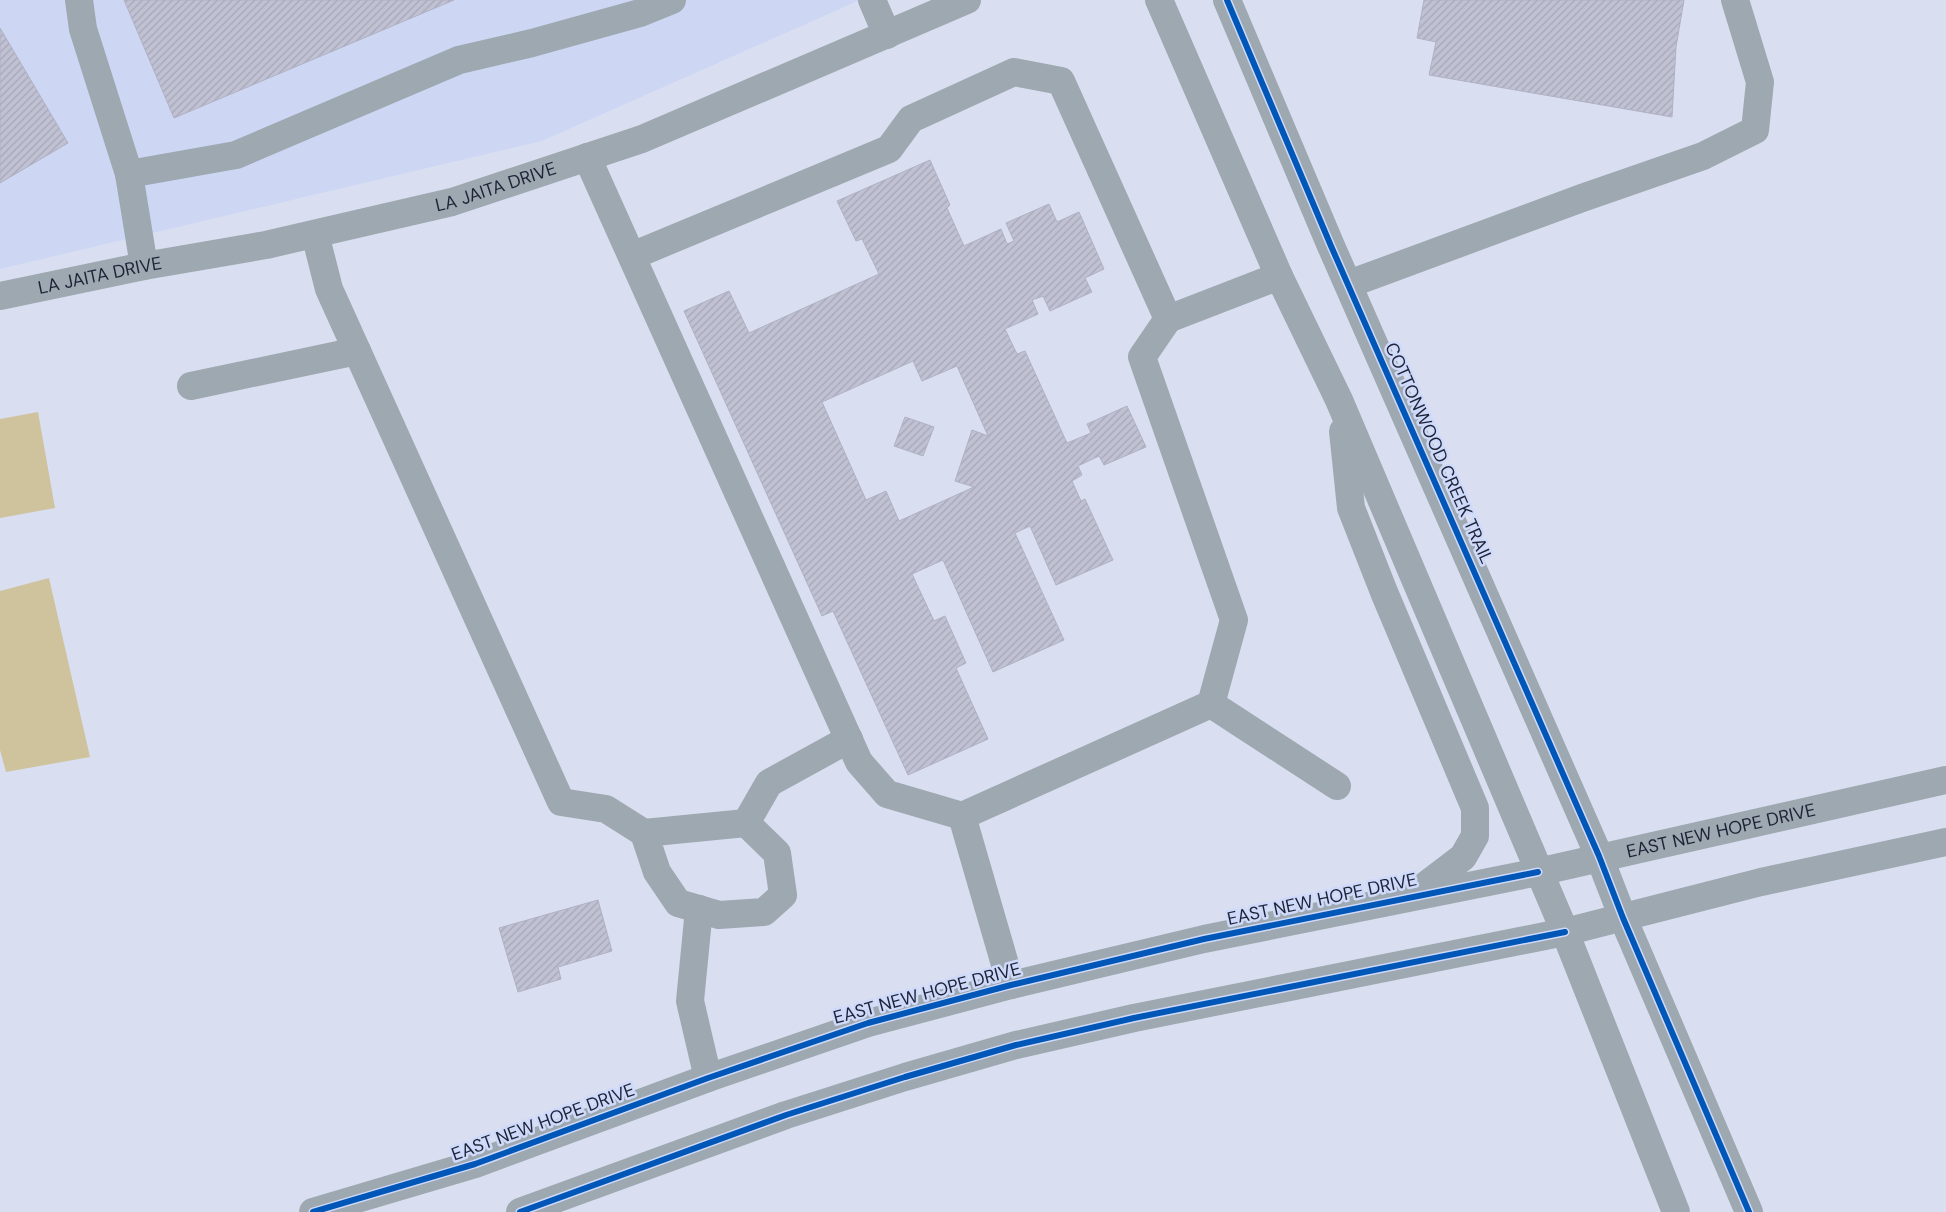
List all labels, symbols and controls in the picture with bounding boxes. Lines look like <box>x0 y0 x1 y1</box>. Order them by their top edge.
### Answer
street label: LA JAITA DRIVE <box>433 156 559 217</box>
street label: LA JAITA DRIVE <box>36 251 164 300</box>
street label: COTTONWOOD CREEK TRAIL <box>1379 339 1499 567</box>
street label: EAST NEW HOPE DRIVE <box>1624 798 1818 864</box>
street label: EAST NEW HOPE DRIVE <box>1225 867 1419 931</box>
street label: EAST NEW HOPE DRIVE <box>831 956 1023 1030</box>
street label: EAST NEW HOPE DRIVE <box>448 1078 638 1166</box>

